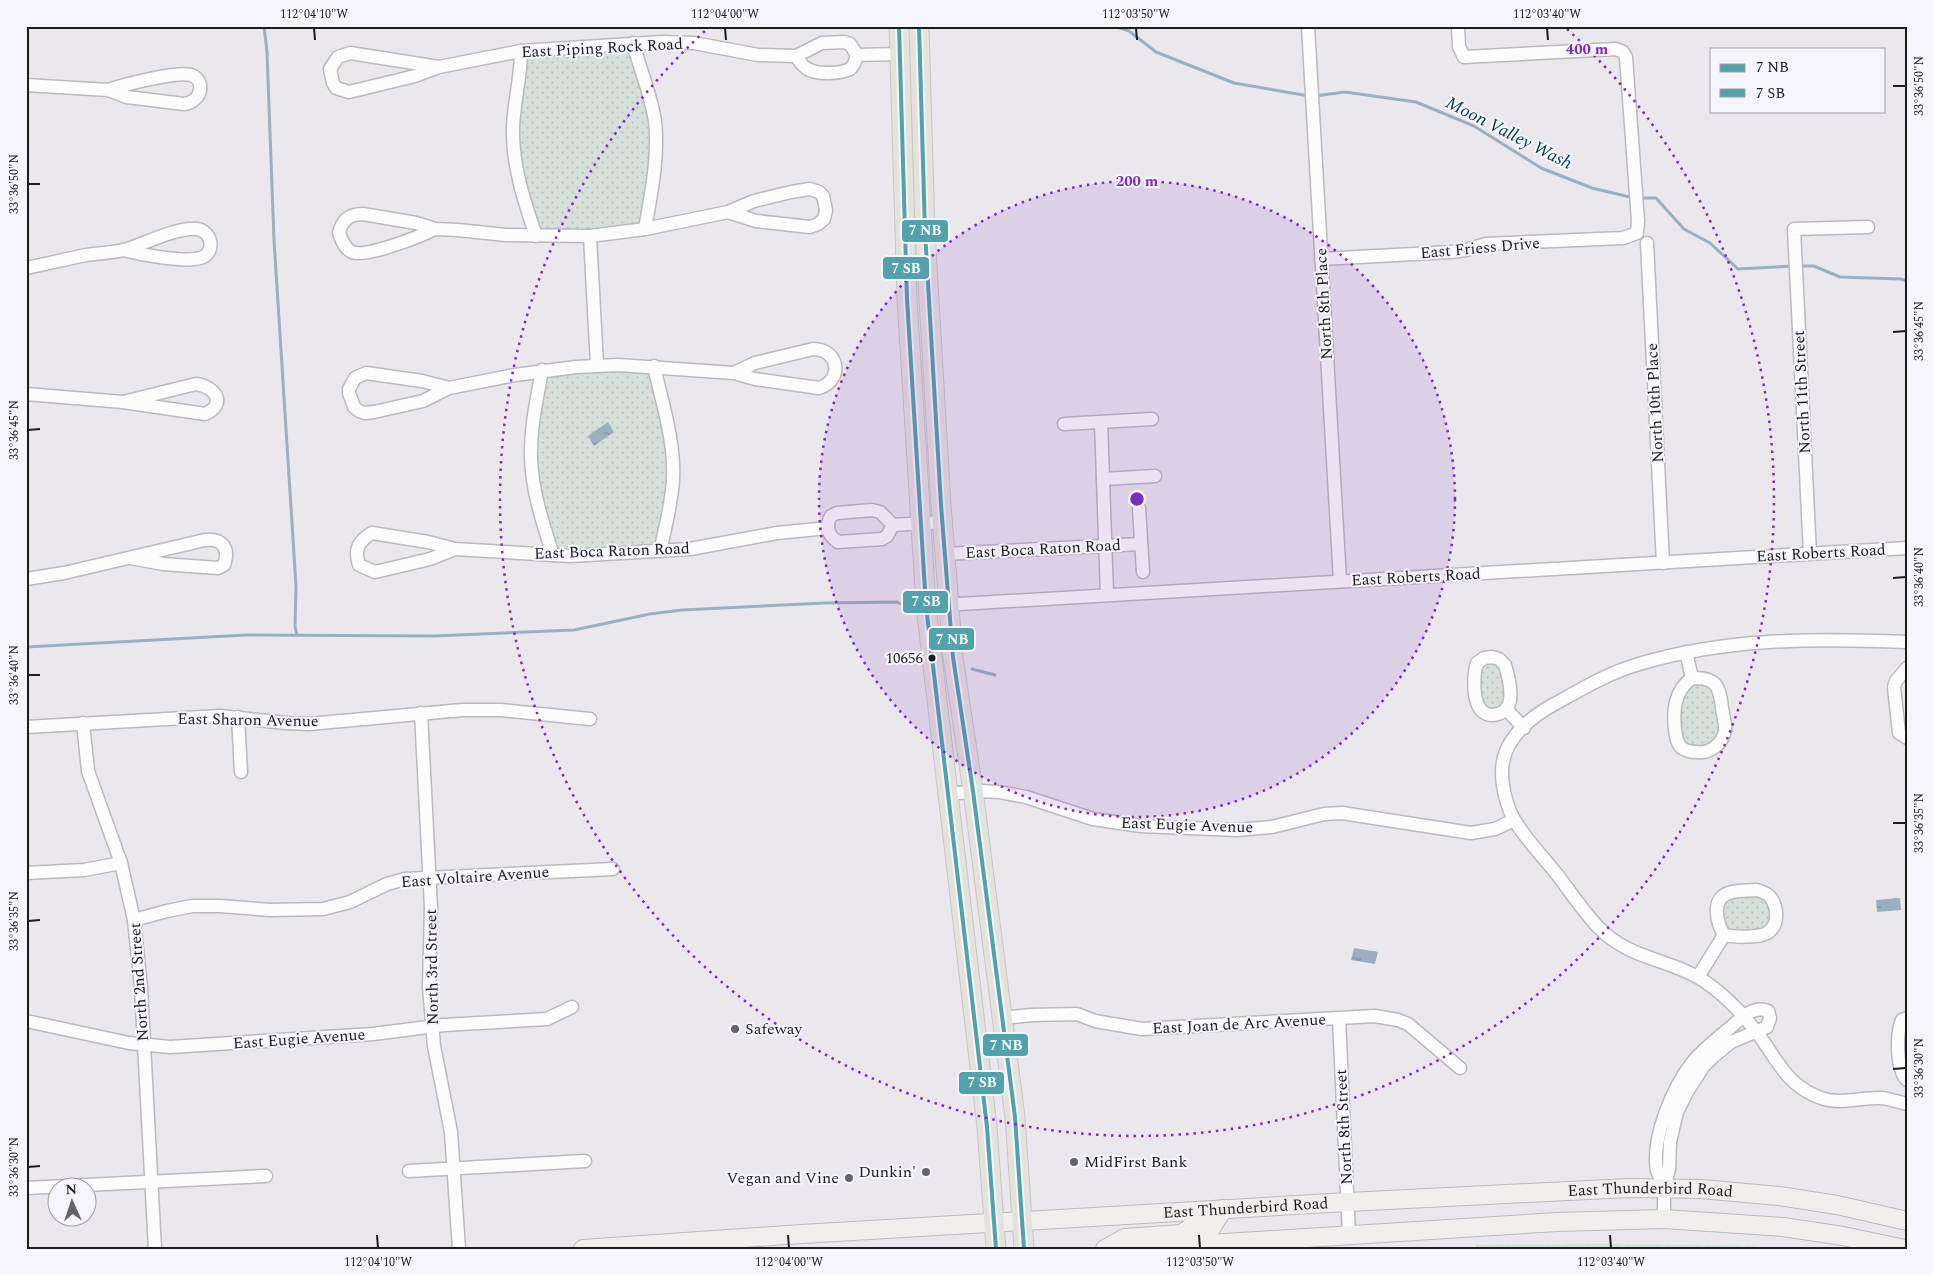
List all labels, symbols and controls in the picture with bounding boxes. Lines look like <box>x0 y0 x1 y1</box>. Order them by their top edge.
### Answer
text: 112°04'10"W <box>280 5 348 24</box>
text: 112°04'00"W <box>691 5 759 24</box>
text: 112°03'50"W <box>1102 5 1170 24</box>
text: 112°03'40"W <box>1513 5 1581 24</box>
street label: East Piping Rock Road <box>521 32 684 64</box>
text: 400 m <box>1566 38 1609 61</box>
legend <box>1710 48 1886 112</box>
text: 7 NB <box>1756 56 1789 79</box>
text: 33°36'50"N <box>1910 56 1929 116</box>
text: 7 SB <box>1756 82 1785 105</box>
water label: Moon Valley Wash <box>1441 89 1577 177</box>
text: 33°36'50"N <box>5 154 24 214</box>
text: 200 m <box>1116 170 1159 193</box>
line badge: 7 NB <box>901 219 949 243</box>
text: 7 NB <box>909 220 941 241</box>
street label: East Friess Drive <box>1419 231 1541 265</box>
street label: North 8th Place <box>1309 248 1339 360</box>
line badge: 7 SB <box>882 256 930 280</box>
text: 7 SB <box>891 258 921 279</box>
text: 33°36'45"N <box>1910 301 1929 361</box>
street label: North 11th Street <box>1787 329 1817 454</box>
street label: North 10th Place <box>1640 343 1670 463</box>
text: 33°36'45"N <box>5 400 24 460</box>
centre of rings <box>1128 490 1146 508</box>
street label: East Boca Raton Road <box>965 533 1121 565</box>
street label: East Boca Raton Road <box>534 536 690 566</box>
street label: East Roberts Road <box>1756 538 1886 568</box>
text: 33°36'40"N <box>1910 547 1929 607</box>
street label: East Roberts Road <box>1351 562 1481 592</box>
line badge: 7 SB <box>902 590 949 614</box>
text: 7 SB <box>911 591 941 612</box>
line badge: 7 NB <box>928 627 975 651</box>
text: 7 NB <box>936 629 968 650</box>
text: 33°36'40"N <box>5 645 24 705</box>
place label: 10656 <box>885 647 923 670</box>
marker: 10656 <box>927 653 937 663</box>
street label: East Sharon Avenue <box>177 707 319 733</box>
text: 33°36'35"N <box>1910 793 1929 853</box>
street label: East Eugie Avenue <box>1120 811 1254 839</box>
street label: East Voltaire Avenue <box>400 860 550 894</box>
text: 33°36'35"N <box>5 891 24 951</box>
street label: North 3rd Street <box>419 908 445 1025</box>
street label: North 2nd Street <box>123 921 155 1042</box>
street label: East Joan de Arc Avenue <box>1152 1007 1326 1041</box>
place label: Safeway <box>745 1017 803 1041</box>
street label: East Eugie Avenue <box>232 1022 366 1056</box>
marker: Safeway <box>729 1023 741 1035</box>
line badge: 7 NB <box>982 1033 1029 1057</box>
text: 7 NB <box>990 1035 1022 1056</box>
text: 33°36'30"N <box>1910 1038 1929 1098</box>
street label: North 8th Street <box>1329 1068 1359 1185</box>
line badge: 7 SB <box>958 1071 1005 1095</box>
text: 7 SB <box>967 1072 997 1093</box>
text: 33°36'30"N <box>5 1137 24 1197</box>
place label: MidFirst Bank <box>1084 1150 1187 1174</box>
marker: MidFirst Bank <box>1068 1156 1080 1168</box>
place label: Dunkin' <box>858 1160 916 1184</box>
place label: Vegan and Vine <box>727 1166 839 1190</box>
marker: Dunkin' <box>920 1166 932 1178</box>
marker: Vegan and Vine <box>843 1172 855 1184</box>
street label: East Thunderbird Road <box>1567 1176 1734 1204</box>
north arrow <box>48 1178 98 1228</box>
text: N <box>65 1179 78 1200</box>
street label: East Thunderbird Road <box>1162 1191 1329 1225</box>
text: 112°04'10"W <box>344 1253 412 1272</box>
text: 112°04'00"W <box>755 1253 823 1272</box>
text: 112°03'50"W <box>1166 1253 1234 1272</box>
text: 112°03'40"W <box>1577 1253 1645 1272</box>

